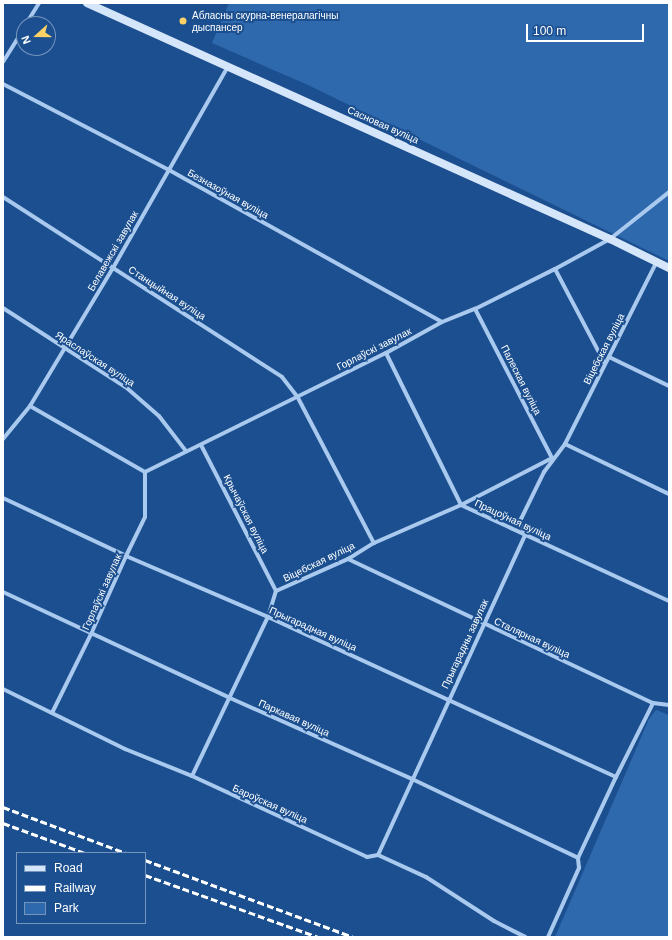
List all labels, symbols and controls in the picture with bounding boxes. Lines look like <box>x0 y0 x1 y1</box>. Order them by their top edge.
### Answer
place label: Абласны скурна-венералагічны дыспансер <box>192 9 338 32</box>
marker: Абласны скурна-венералагічны дыспансер <box>177 15 189 27</box>
north arrow <box>16 16 56 56</box>
scale bar <box>528 16 646 42</box>
text: 100 m <box>533 24 566 38</box>
text: N <box>19 34 33 46</box>
street label: Сасновая вуліца <box>345 104 421 146</box>
street label: Безназоўная вуліца <box>185 167 271 221</box>
street label: Белавежскі завулак <box>85 209 141 293</box>
street label: Станцыйная вуліца <box>126 264 208 322</box>
street label: Віцебская вуліца <box>581 311 627 387</box>
street label: Горлаўскі завулак <box>335 325 413 373</box>
street label: Яраслаўская вуліца <box>53 329 137 389</box>
street label: Палеская вуліца <box>498 343 544 417</box>
street label: Крычаўская вуліца <box>221 473 271 555</box>
street label: Працоўная вуліца <box>473 497 553 543</box>
street label: Віцебская вуліца <box>281 539 357 585</box>
street label: Горлаўскі завулак <box>80 552 124 632</box>
street label: Прыгарадны завулак <box>439 597 491 691</box>
street label: Прыгарадная вуліца <box>267 604 359 654</box>
street label: Сталярная вуліца <box>492 615 572 661</box>
street label: Паркавая вуліца <box>257 697 331 739</box>
street label: Бароўская вуліца <box>231 782 309 826</box>
legend <box>16 852 146 924</box>
text: Road <box>54 861 83 875</box>
text: Railway <box>54 881 96 895</box>
text: Park <box>54 901 79 915</box>

